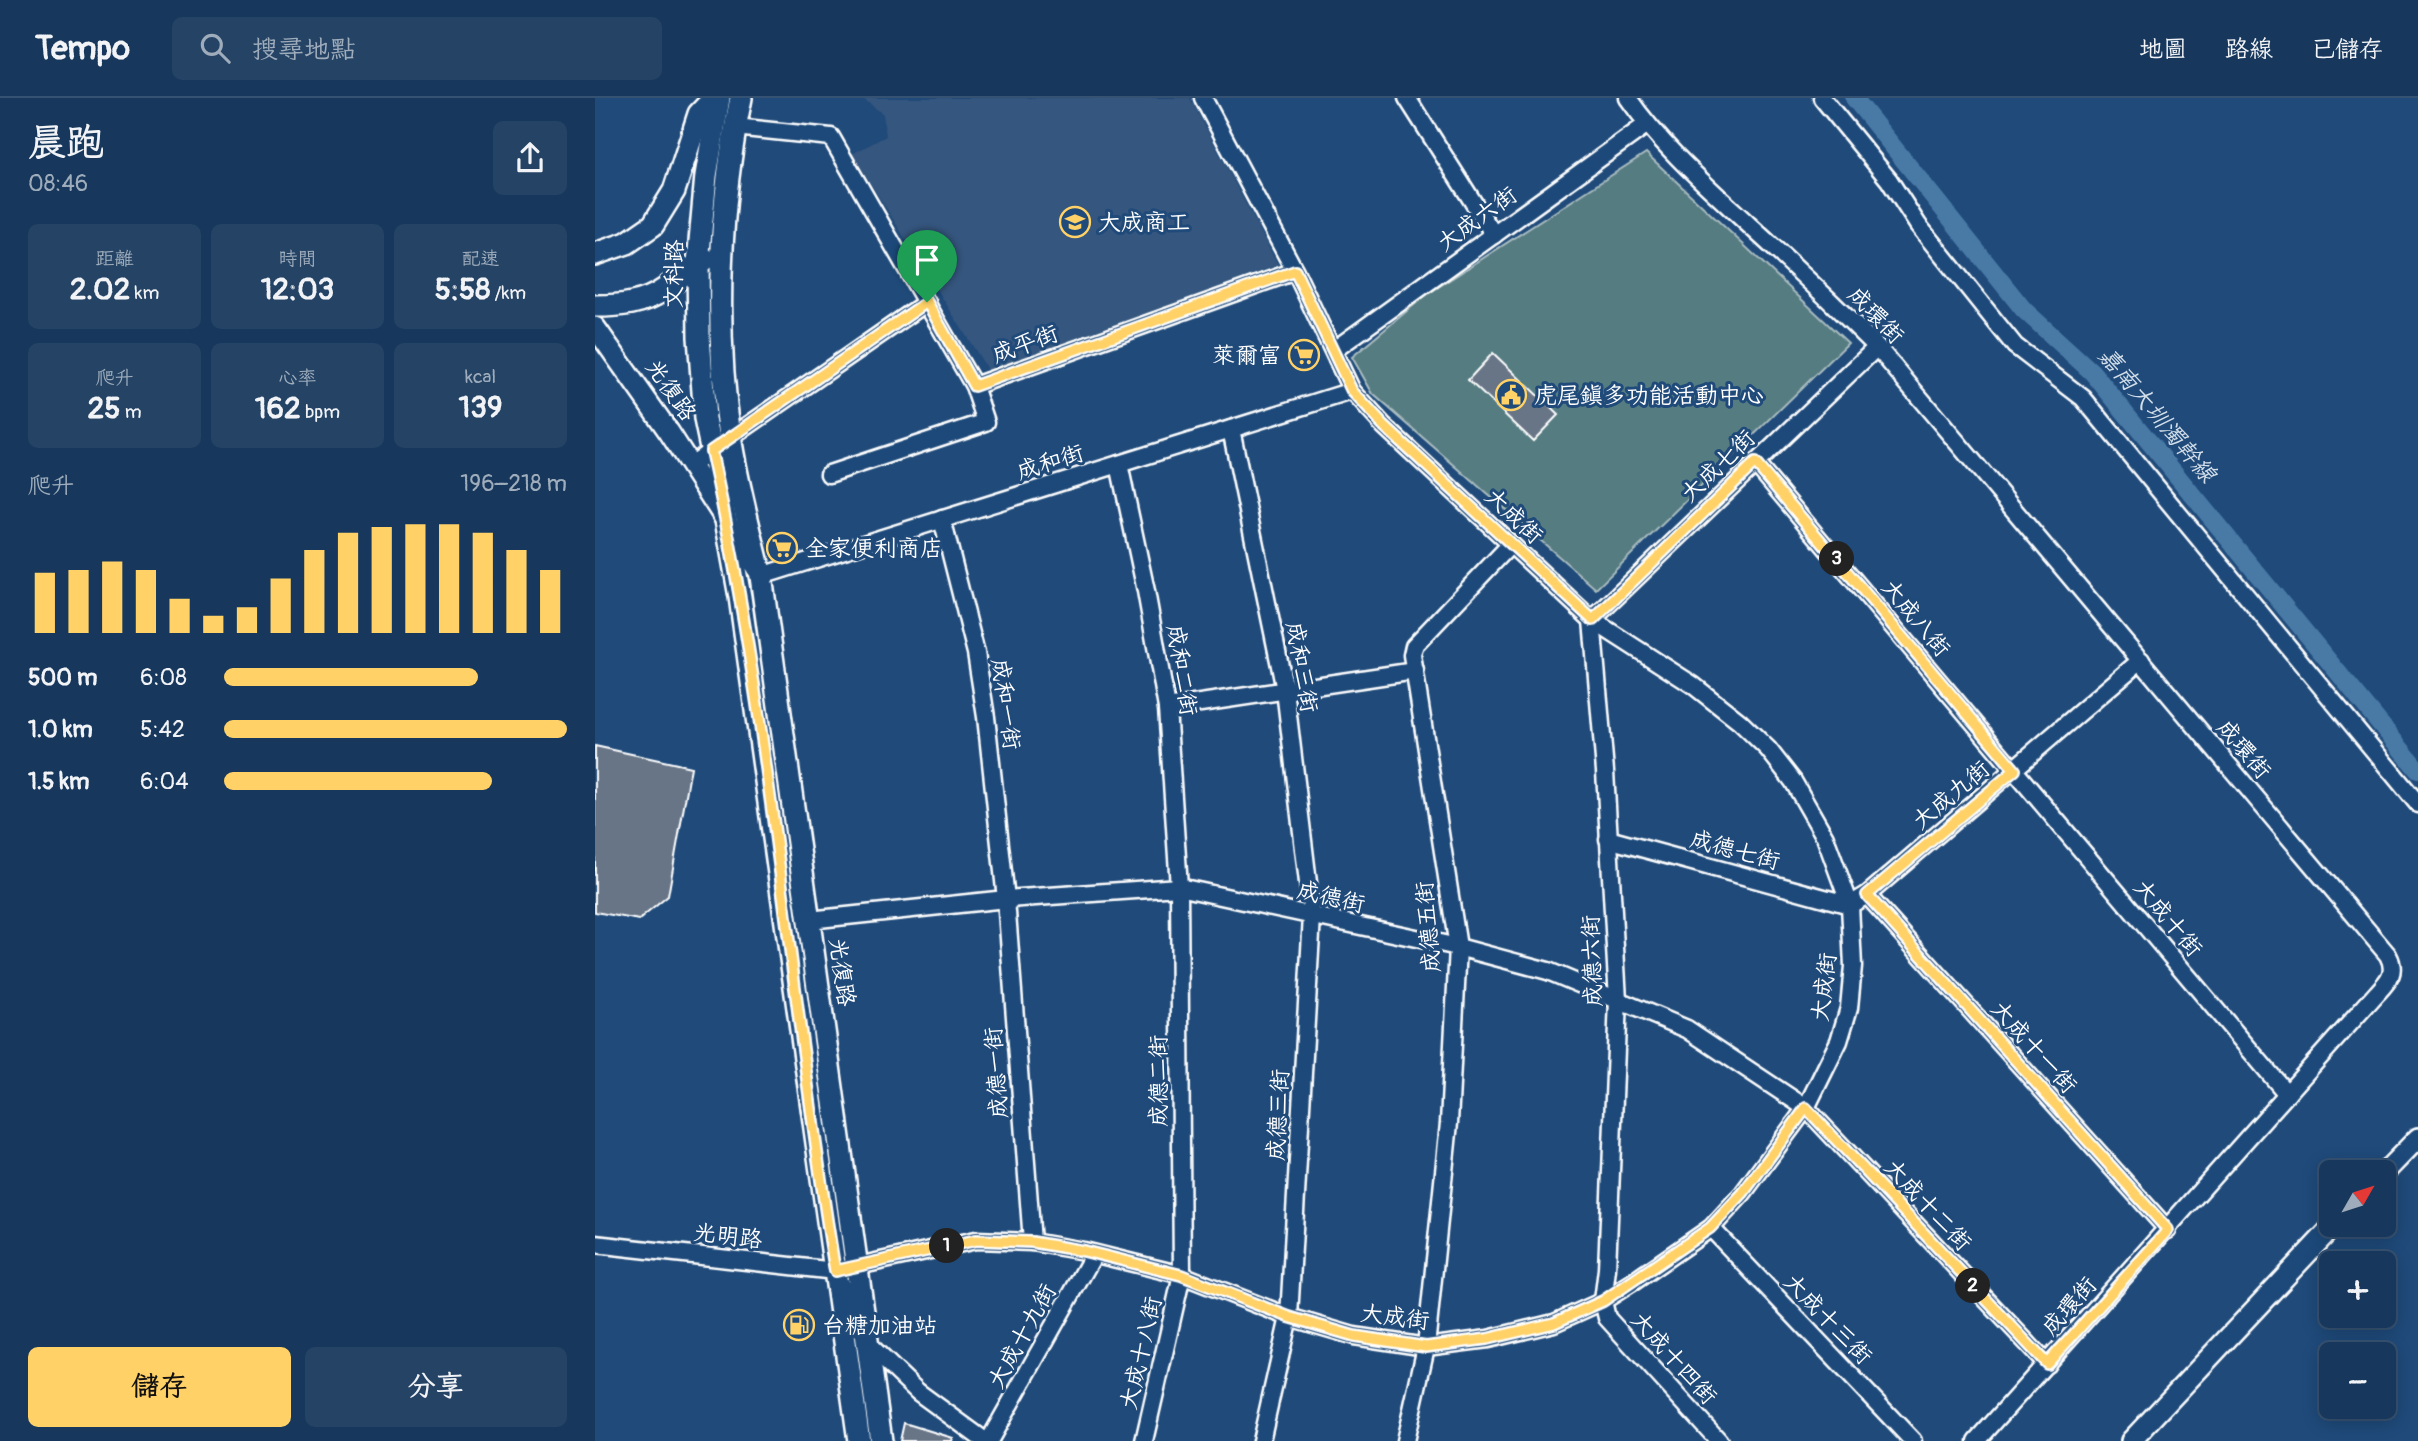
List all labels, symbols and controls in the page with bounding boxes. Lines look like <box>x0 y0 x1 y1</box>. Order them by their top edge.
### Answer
search box <box>172 17 662 80</box>
text: Tempo <box>35 28 130 69</box>
icon: search <box>196 29 234 67</box>
text: 搜尋地點 <box>252 34 356 66</box>
text: 地圖 <box>2139 35 2187 64</box>
text: 路線 <box>2225 35 2273 64</box>
text: 已儲存 <box>2311 35 2383 64</box>
text: 晨跑 <box>28 119 104 167</box>
button: share <box>493 121 567 195</box>
text: 08:46 <box>28 169 88 198</box>
street label: 大成六街 <box>1431 180 1523 258</box>
school or university icon: 大成商工 <box>1058 205 1092 239</box>
place label: 大成商工 <box>1098 208 1190 237</box>
pin <box>897 230 957 302</box>
street label: 文科路 <box>659 239 689 309</box>
icon: arrive <box>908 241 946 279</box>
text: 距離 <box>95 247 134 271</box>
text: 時間 <box>278 247 317 271</box>
text: 配速 <box>461 247 500 271</box>
text: 2.02 <box>70 271 130 308</box>
text: 12:03 <box>261 271 334 308</box>
text: 5:58 <box>435 271 490 308</box>
street label: 成環街 <box>1842 280 1910 350</box>
text: km <box>130 281 159 305</box>
text: /km <box>490 281 526 305</box>
street label: 成平街 <box>988 319 1062 369</box>
supermarket icon: 萊爾富 <box>1287 338 1321 372</box>
place label: 萊爾富 <box>1212 341 1281 370</box>
water label: 嘉南大圳濁幹線 <box>2092 341 2223 490</box>
street label: 光復路 <box>639 353 703 427</box>
text: kcal <box>465 365 496 389</box>
text: 爬升 <box>95 366 134 390</box>
text: 心率 <box>278 366 317 390</box>
public building icon: 虎尾鎮多功能活動中心 <box>1494 378 1528 412</box>
place label: 虎尾鎮多功能活動中心 <box>1534 381 1764 410</box>
text: 139 <box>459 389 502 426</box>
text: 25 <box>87 390 121 427</box>
text: 162 <box>255 390 301 427</box>
text: m <box>121 400 142 424</box>
text: bpm <box>301 400 340 424</box>
street label: 大成七街 <box>1675 424 1761 508</box>
street label: 成和街 <box>1013 438 1087 486</box>
text: 196–218 m <box>460 469 567 498</box>
text: 爬升 <box>28 471 74 500</box>
street label: 大成街 <box>1479 482 1549 550</box>
supermarket icon: 全家便利商店 <box>765 531 799 565</box>
place label: 全家便利商店 <box>805 534 943 563</box>
pin: 3 <box>1819 542 1855 576</box>
text: 3 <box>1831 546 1842 570</box>
street label: 大成八街 <box>1875 573 1957 663</box>
street label: 成和三街 <box>1280 619 1324 715</box>
street label: 成和二街 <box>1160 622 1204 718</box>
street label: 成和一街 <box>985 656 1027 752</box>
text: 500 m <box>28 663 97 692</box>
text: 6:08 <box>140 663 187 692</box>
street label: 成環街 <box>2211 713 2277 785</box>
text: 1.0 km <box>28 715 93 744</box>
text: 5:42 <box>140 715 185 744</box>
street label: 大成九街 <box>1906 754 1996 836</box>
text: 1.5 km <box>28 767 90 796</box>
text: 6:04 <box>140 767 189 796</box>
street label: 成德七街 <box>1687 824 1783 876</box>
street label: 大成十街 <box>2127 873 2209 963</box>
street label: 成德街 <box>1294 875 1368 919</box>
street label: 成德五街 <box>1410 880 1446 974</box>
street label: 成德六街 <box>1576 915 1608 1007</box>
street label: 光復路 <box>823 936 861 1008</box>
street label: 大成街 <box>1805 951 1843 1023</box>
street label: 大成十一街 <box>1985 995 2083 1099</box>
street label: 成德一街 <box>978 1026 1014 1120</box>
street label: 成德二街 <box>1144 1035 1173 1127</box>
street label: 成德三街 <box>1261 1068 1295 1162</box>
street label: 大成十二街 <box>1878 1153 1978 1257</box>
north arrow <box>2319 1160 2396 1237</box>
map controls <box>2319 1160 2396 1419</box>
street label: 光明路 <box>692 1217 764 1255</box>
pin: 1 <box>929 1228 965 1264</box>
text: 1 <box>943 1233 950 1257</box>
button: + <box>2319 1251 2396 1328</box>
street label: 大成十三街 <box>1778 1268 1878 1370</box>
pin: 2 <box>1955 1268 1991 1304</box>
street label: 成環街 <box>2035 1271 2103 1341</box>
text: 2 <box>1967 1273 1978 1297</box>
street label: 大成十九街 <box>981 1279 1063 1393</box>
street label: 大成十八街 <box>1114 1294 1168 1412</box>
street label: 大成街 <box>1359 1298 1431 1336</box>
street label: 大成十四街 <box>1625 1306 1723 1410</box>
fuel station icon: 台糖加油站 <box>782 1308 816 1342</box>
place label: 台糖加油站 <box>822 1311 937 1340</box>
button: − <box>2319 1342 2396 1419</box>
button: 儲存 <box>28 1347 291 1427</box>
button: 分享 <box>305 1347 567 1427</box>

